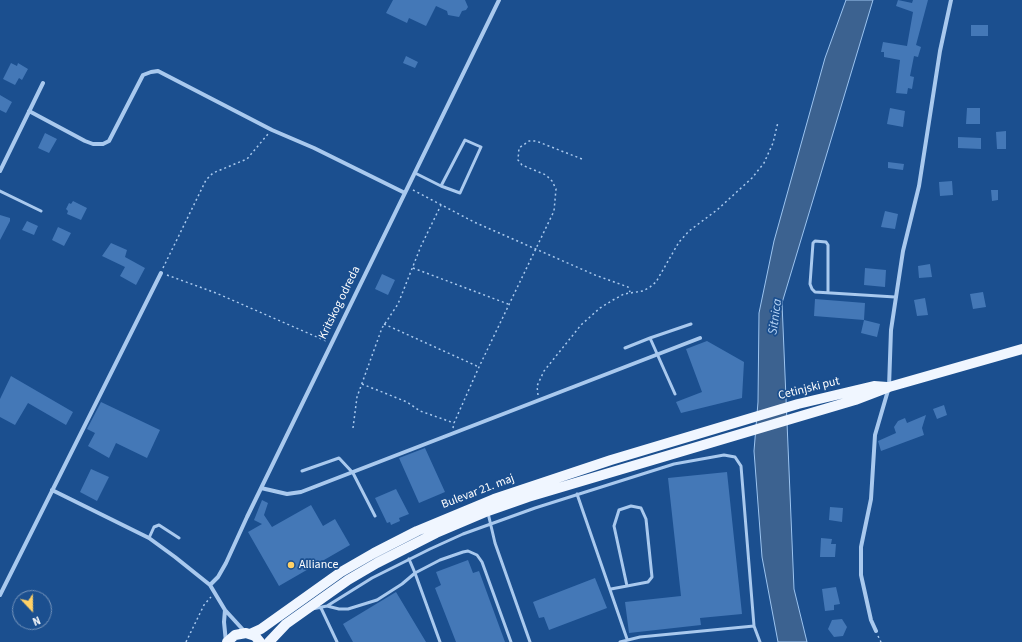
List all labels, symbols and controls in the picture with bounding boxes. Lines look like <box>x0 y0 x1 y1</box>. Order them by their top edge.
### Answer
street label: Kritskog odreda <box>316 264 364 342</box>
water label: Sitnica <box>766 298 786 336</box>
street label: Cetinjski put <box>777 374 841 404</box>
street label: Bulevar 21. maj <box>440 471 516 513</box>
place label: Alliance <box>299 558 338 572</box>
marker: Alliance <box>286 560 296 570</box>
north arrow <box>12 590 52 630</box>
text: N <box>30 612 43 629</box>

